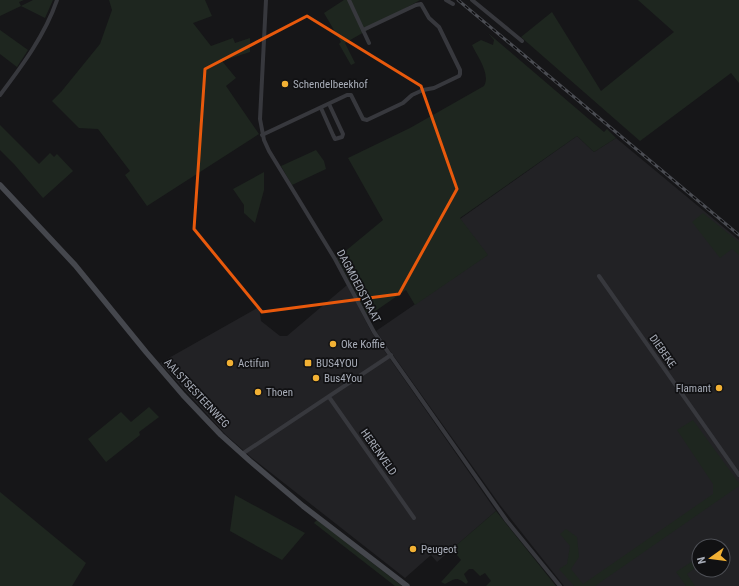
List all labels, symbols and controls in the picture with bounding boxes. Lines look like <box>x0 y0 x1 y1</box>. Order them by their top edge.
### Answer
place label: Schendelbeekhof <box>293 78 368 91</box>
marker: Schendelbeekhof <box>280 79 290 89</box>
street label: DAGMOEDSTRAAT <box>334 248 383 325</box>
street label: DIEBEKE <box>647 332 679 371</box>
place label: Oke Koffie <box>341 338 385 351</box>
marker: Oke Koffie <box>328 339 338 349</box>
street label: AALSTSESTEENWEG <box>161 356 232 431</box>
place label: Actifun <box>238 357 269 370</box>
place label: BUS4YOU <box>316 357 358 370</box>
marker: Actifun <box>225 358 235 368</box>
marker: BUS4YOU <box>303 358 313 368</box>
place label: Bus4You <box>324 372 362 385</box>
marker: Bus4You <box>311 373 321 383</box>
place label: Flamant <box>676 382 711 395</box>
marker: Flamant <box>714 383 724 393</box>
place label: Thoen <box>266 386 293 399</box>
marker: Thoen <box>253 387 263 397</box>
street label: HERENVELD <box>358 427 399 478</box>
north arrow <box>691 538 731 578</box>
place label: Peugeot <box>421 543 457 556</box>
marker: Peugeot <box>408 544 418 554</box>
text: N <box>695 555 709 565</box>

